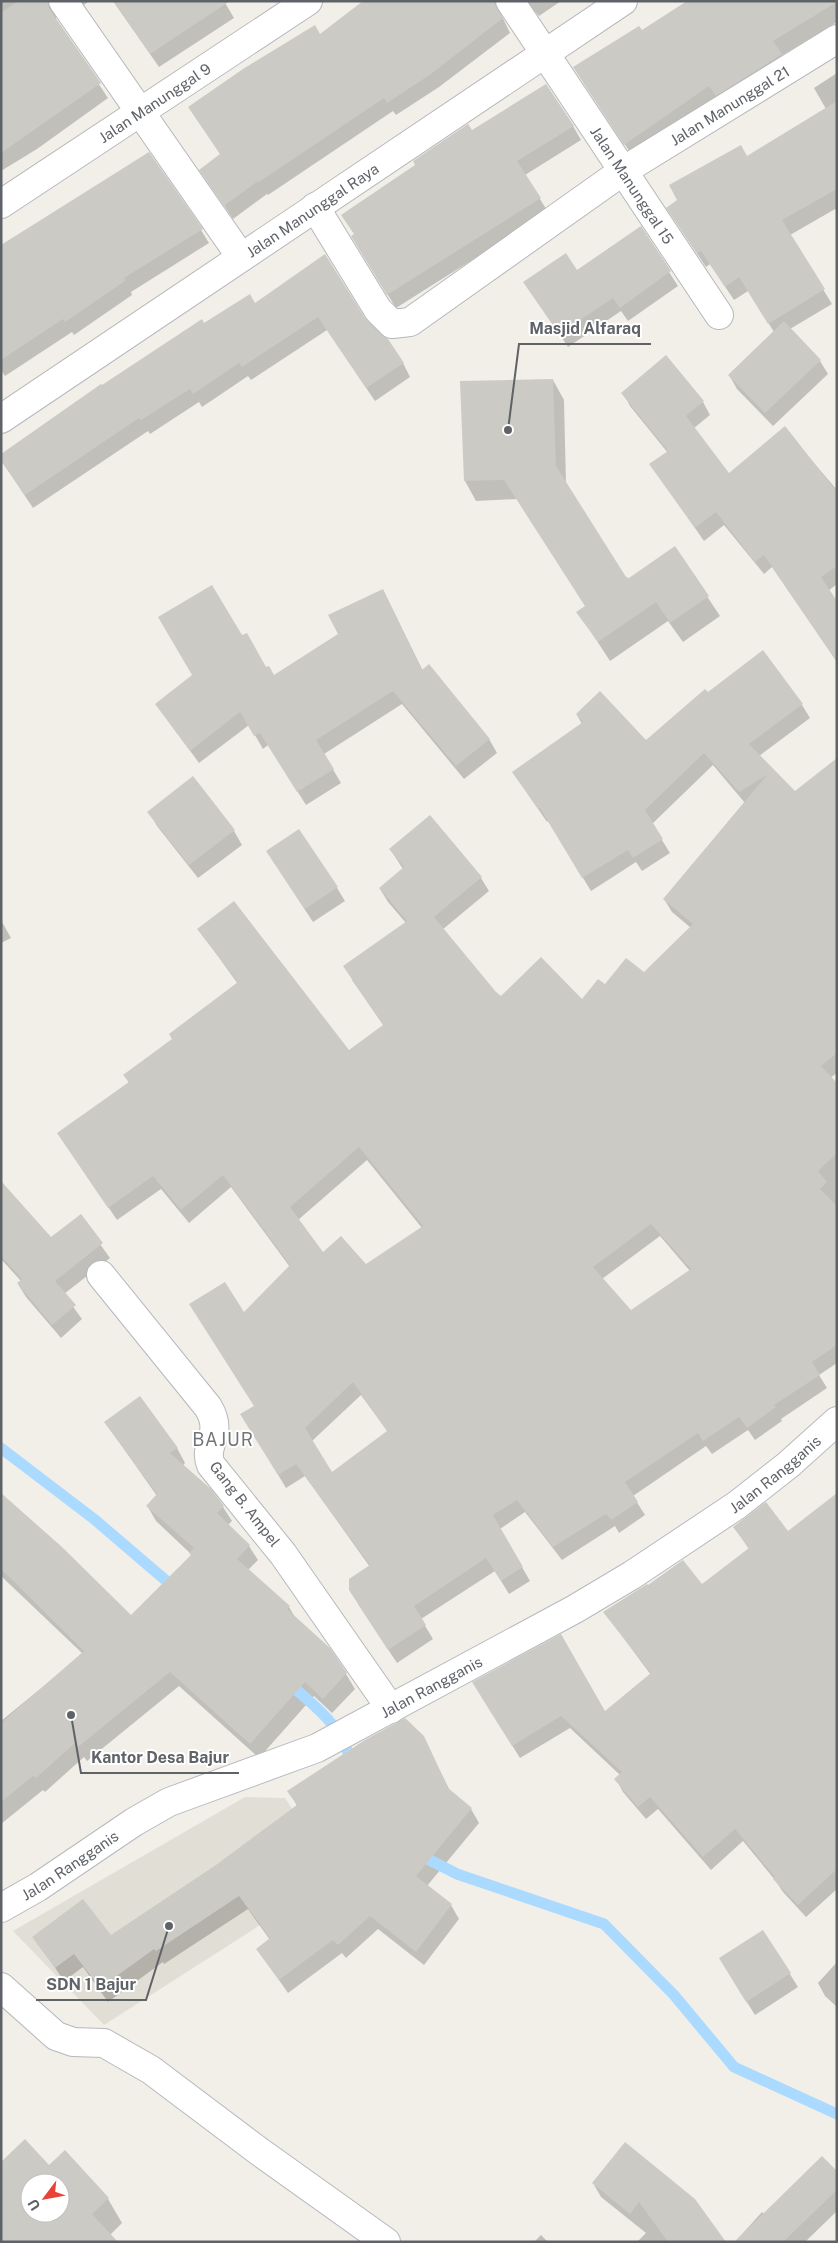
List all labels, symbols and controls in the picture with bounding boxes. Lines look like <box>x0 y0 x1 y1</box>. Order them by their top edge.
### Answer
street label: Jalan Manunggal 9 <box>95 59 214 146</box>
street label: Jalan Manunggal 21 <box>667 62 792 148</box>
street label: Jalan Manunggal 15 <box>587 123 678 247</box>
street label: Jalan Manunggal Raya <box>243 159 382 260</box>
callout: Masjid Alfaraq <box>519 313 651 344</box>
text: Masjid Alfaraq <box>529 319 641 338</box>
district label: BAJUR <box>192 1429 254 1450</box>
street label: Jalan Rangganis <box>726 1432 824 1516</box>
street label: Gang B. Ampel <box>206 1458 284 1550</box>
street label: Jalan Rangganis <box>378 1652 485 1721</box>
callout: Kantor Desa Bajur <box>81 1742 239 1773</box>
text: Kantor Desa Bajur <box>91 1748 229 1767</box>
street label: Jalan Rangganis <box>18 1827 121 1903</box>
callout: SDN 1 Bajur <box>36 1969 146 2000</box>
text: SDN 1 Bajur <box>46 1975 136 1994</box>
north arrow <box>20 2173 70 2223</box>
text: U <box>25 2196 43 2213</box>

